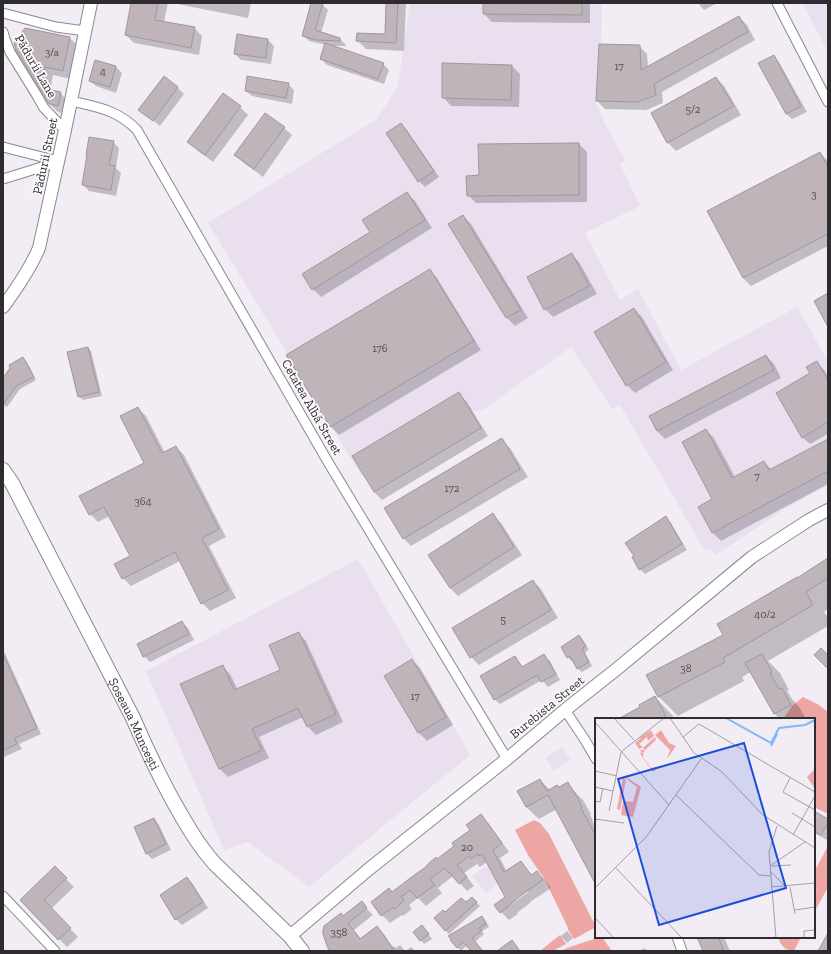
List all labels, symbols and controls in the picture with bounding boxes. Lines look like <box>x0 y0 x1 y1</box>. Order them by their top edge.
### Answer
street label: Pădurii Lane <box>12 32 60 100</box>
house number: 3/a <box>45 46 60 59</box>
house number: 17 <box>614 60 624 73</box>
house number: 4 <box>100 65 106 78</box>
house number: 5/2 <box>686 103 701 116</box>
street label: Pădurii Street <box>30 116 60 196</box>
house number: 3 <box>811 188 817 201</box>
house number: 176 <box>372 342 388 355</box>
street label: Cetatea Albă Street <box>279 357 346 458</box>
house number: 7 <box>754 470 760 483</box>
house number: 172 <box>445 482 460 495</box>
house number: 364 <box>134 495 152 508</box>
house number: 40/2 <box>754 608 776 621</box>
house number: 5 <box>500 613 506 626</box>
house number: 38 <box>680 662 692 675</box>
street label: Burebista Street <box>507 672 587 742</box>
street label: Șoseaua Muncești <box>106 675 163 773</box>
house number: 17 <box>410 690 420 703</box>
inset map <box>595 718 815 938</box>
house number: 20 <box>461 841 473 854</box>
house number: 358 <box>331 926 348 939</box>

